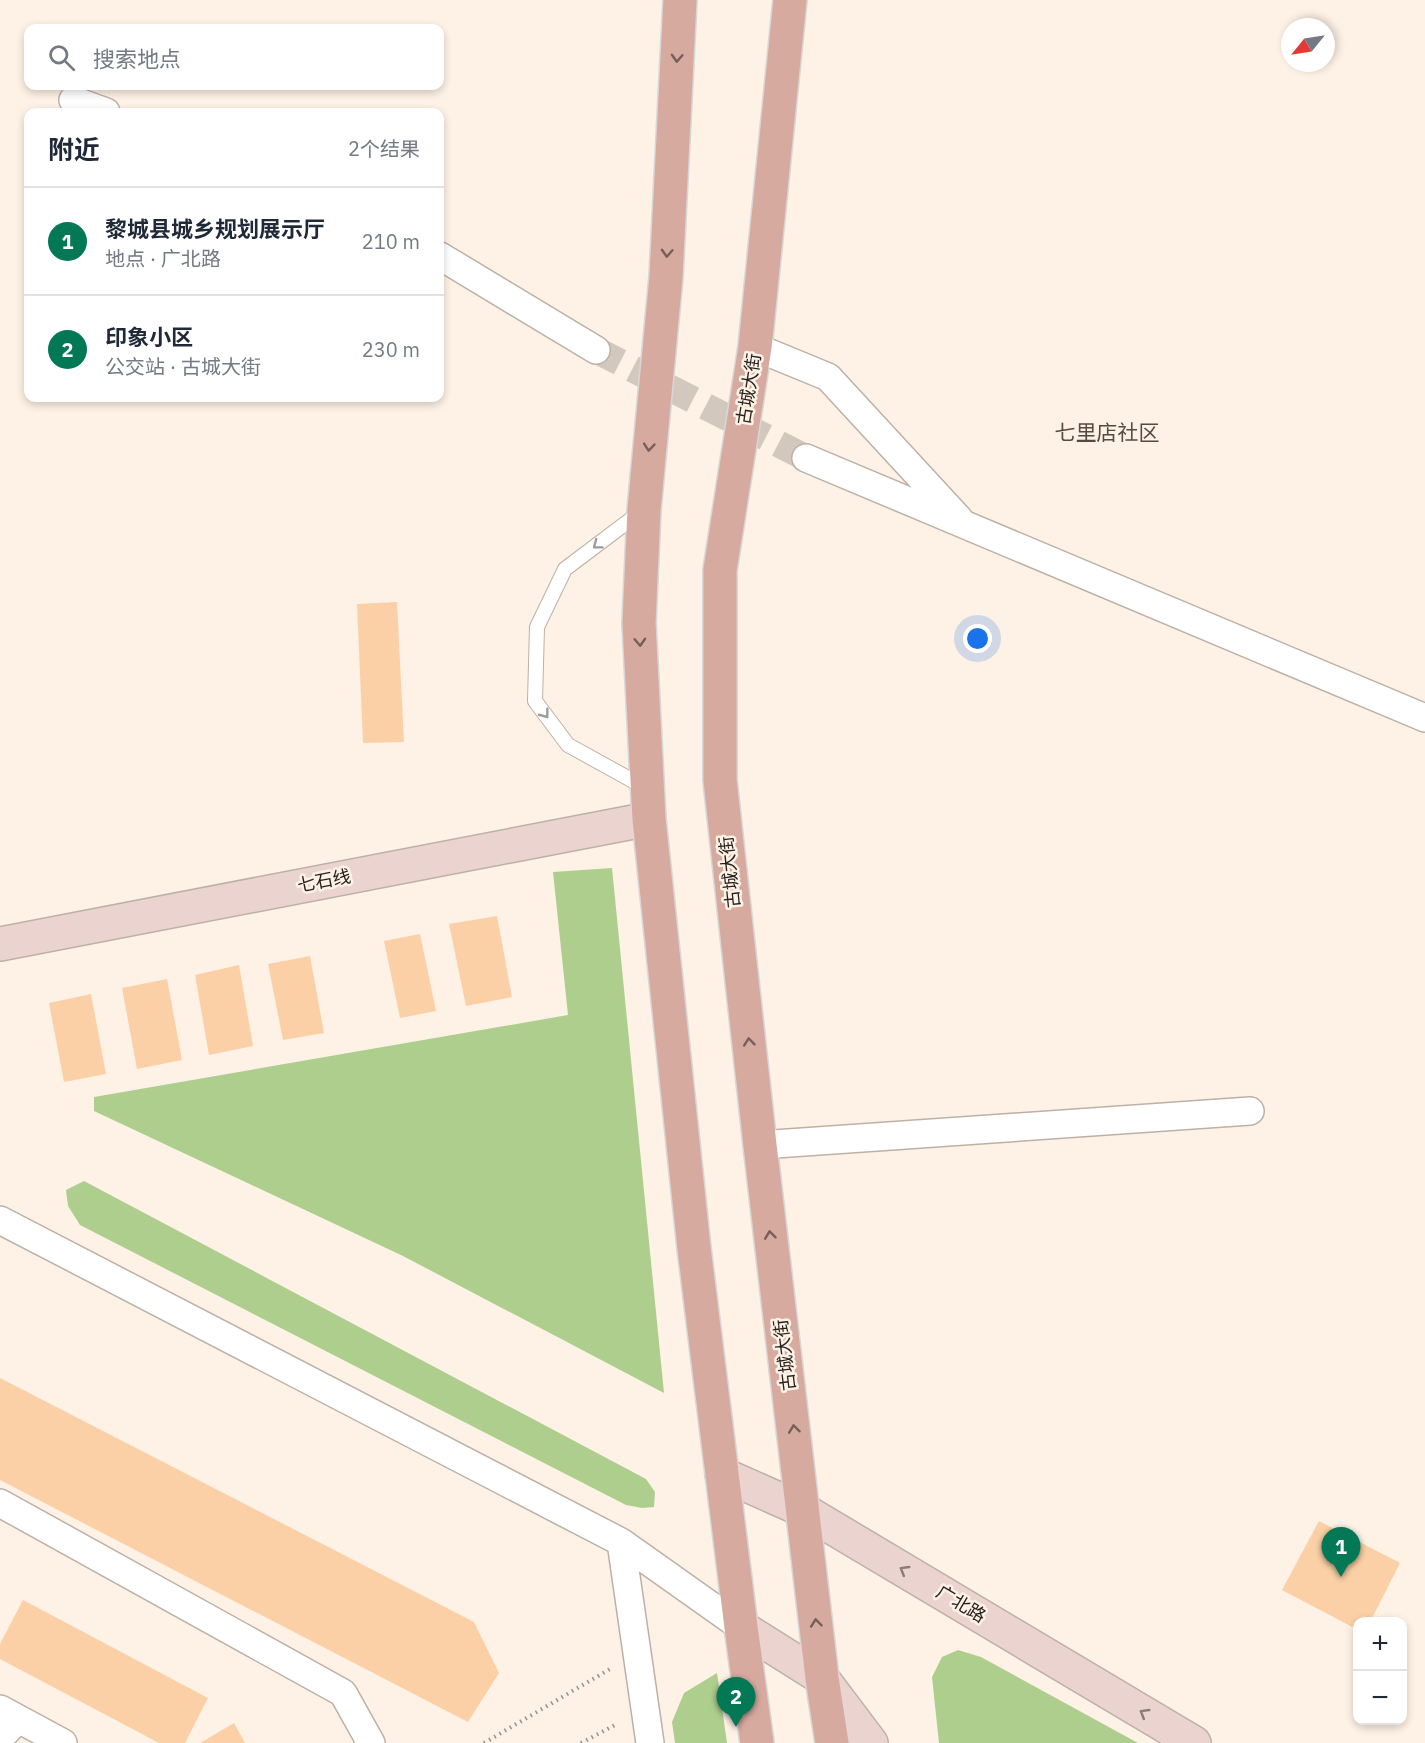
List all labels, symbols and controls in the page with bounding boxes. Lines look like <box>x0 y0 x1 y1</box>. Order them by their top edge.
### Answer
north arrow <box>1281 18 1335 72</box>
search box <box>24 24 444 90</box>
icon: search <box>45 41 78 74</box>
text: 搜索地点 <box>93 44 181 73</box>
one-way arrow <box>670 54 683 63</box>
text: 附近 <box>48 132 100 166</box>
text: 2个结果 <box>348 135 420 162</box>
text: 黎城县城乡规划展示厅 <box>105 214 325 243</box>
text: 1 <box>62 228 74 255</box>
text: 210 m <box>362 228 420 255</box>
text: 地点 · 广北路 <box>105 245 221 272</box>
one-way arrow <box>661 249 674 258</box>
text: 印象小区 <box>105 322 193 351</box>
text: 2 <box>62 336 74 363</box>
text: 230 m <box>362 336 420 363</box>
street label: 古城大街 <box>732 352 765 426</box>
text: 公交站 · 古城大街 <box>105 353 261 380</box>
district label: 七里店社区 <box>1055 418 1160 446</box>
one-way arrow <box>643 443 656 452</box>
one-way arrow <box>592 538 603 549</box>
your location <box>963 624 992 653</box>
one-way arrow <box>633 637 646 646</box>
one-way arrow <box>537 708 548 719</box>
street label: 古城大街 <box>714 835 745 909</box>
street label: 七石线 <box>295 864 353 897</box>
one-way arrow <box>743 1037 756 1046</box>
one-way arrow <box>765 1231 777 1240</box>
street label: 古城大街 <box>769 1318 800 1392</box>
one-way arrow <box>788 1424 800 1434</box>
pin: 1 <box>1322 1528 1360 1577</box>
one-way arrow <box>900 1566 910 1577</box>
street label: 广北路 <box>932 1580 990 1627</box>
map controls <box>1353 1617 1407 1725</box>
button: + <box>1353 1617 1407 1671</box>
one-way arrow <box>810 1618 822 1627</box>
button: − <box>1353 1671 1407 1725</box>
pin: 2 <box>716 1678 756 1727</box>
one-way arrow <box>1140 1709 1150 1720</box>

